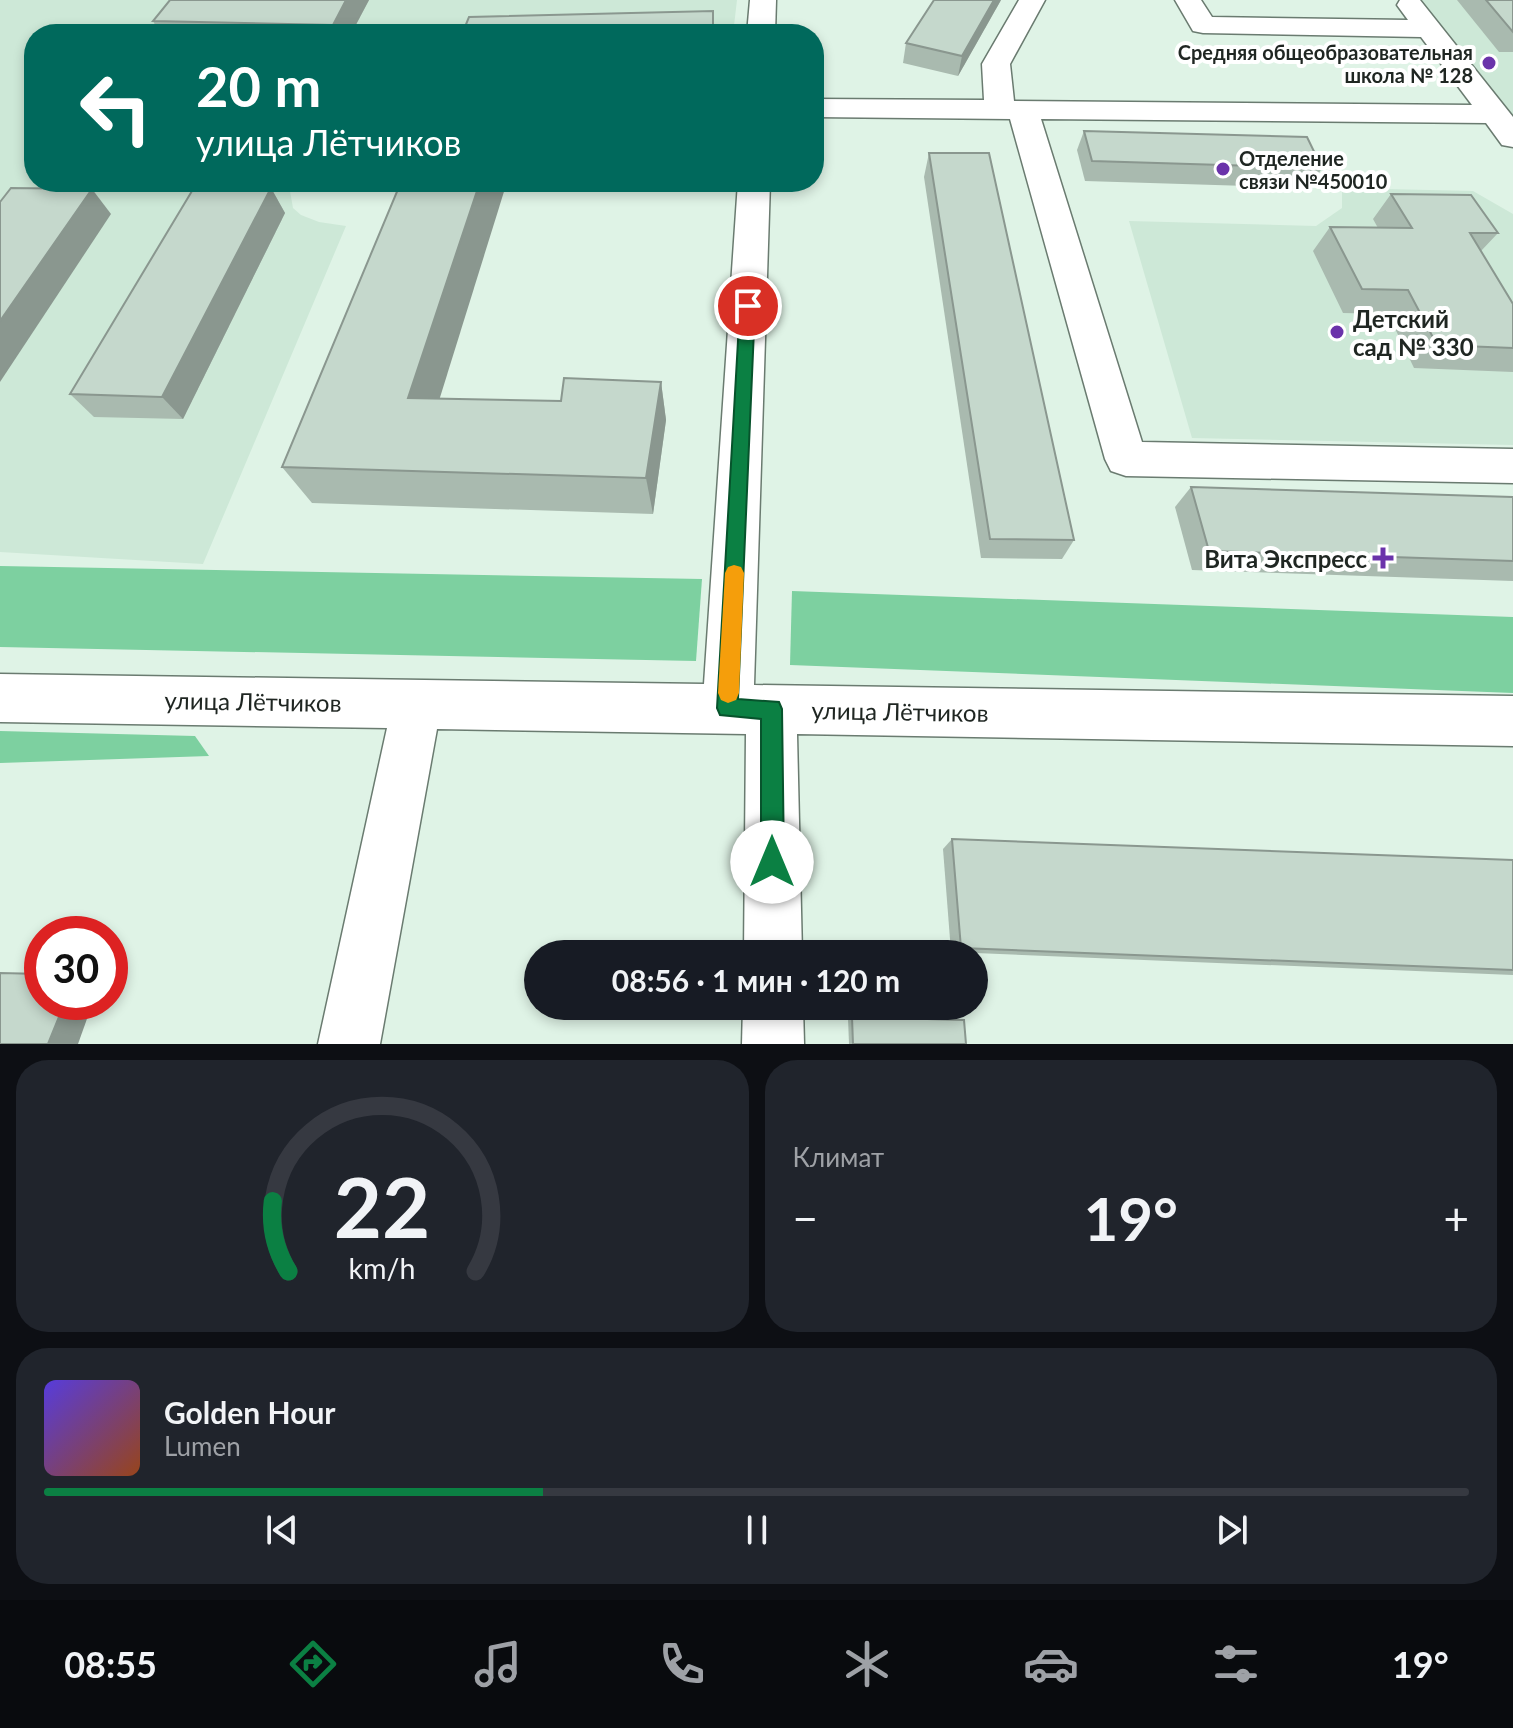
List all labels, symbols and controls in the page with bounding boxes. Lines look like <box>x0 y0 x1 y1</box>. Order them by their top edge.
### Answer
place label: Средняя общеобразовательная школа № 128 <box>1178 40 1473 87</box>
text: 20 m <box>196 52 321 119</box>
marker: Средняя общеобразовательная школа № 128 <box>1480 54 1498 72</box>
icon: left <box>64 56 168 160</box>
text: улица Лётчиков <box>196 120 462 164</box>
place label: Отделение связи №450010 <box>1239 146 1388 193</box>
marker: Отделение связи №450010 <box>1214 160 1232 178</box>
pin <box>714 272 782 340</box>
icon: arrive <box>726 284 770 328</box>
place label: Детский сад № 330 <box>1353 304 1474 361</box>
marker: Детский сад № 330 <box>1328 323 1346 341</box>
place label: Вита Экспресс <box>1204 544 1367 573</box>
marker: Вита Экспресс <box>1374 549 1392 567</box>
street label: улица Лётчиков <box>164 685 342 717</box>
street label: улица Лётчиков <box>811 695 989 727</box>
position arrow <box>730 820 814 904</box>
speed limit sign: 30 <box>24 916 128 1020</box>
text: 08:56 · 1 мин · 120 m <box>612 962 900 998</box>
text: Климат <box>793 1141 884 1173</box>
text: 22 <box>334 1156 431 1256</box>
text: 19° <box>1083 1182 1178 1254</box>
text: − <box>793 1192 818 1244</box>
text: + <box>1443 1192 1469 1244</box>
text: km/h <box>349 1251 416 1285</box>
text: Golden Hour <box>164 1394 336 1430</box>
text: Lumen <box>164 1430 241 1462</box>
icon: previous <box>260 1508 304 1552</box>
icon: pause <box>735 1508 779 1552</box>
icon: next <box>1210 1508 1254 1552</box>
icon: directions <box>285 1636 341 1692</box>
icon: music <box>470 1636 526 1692</box>
icon: phone <box>654 1636 710 1692</box>
icon: climate <box>839 1636 895 1692</box>
icon: car <box>1023 1636 1079 1692</box>
icon: filters <box>1208 1636 1264 1692</box>
text: 08:55 <box>64 1642 157 1686</box>
text: 19° <box>1392 1642 1449 1686</box>

